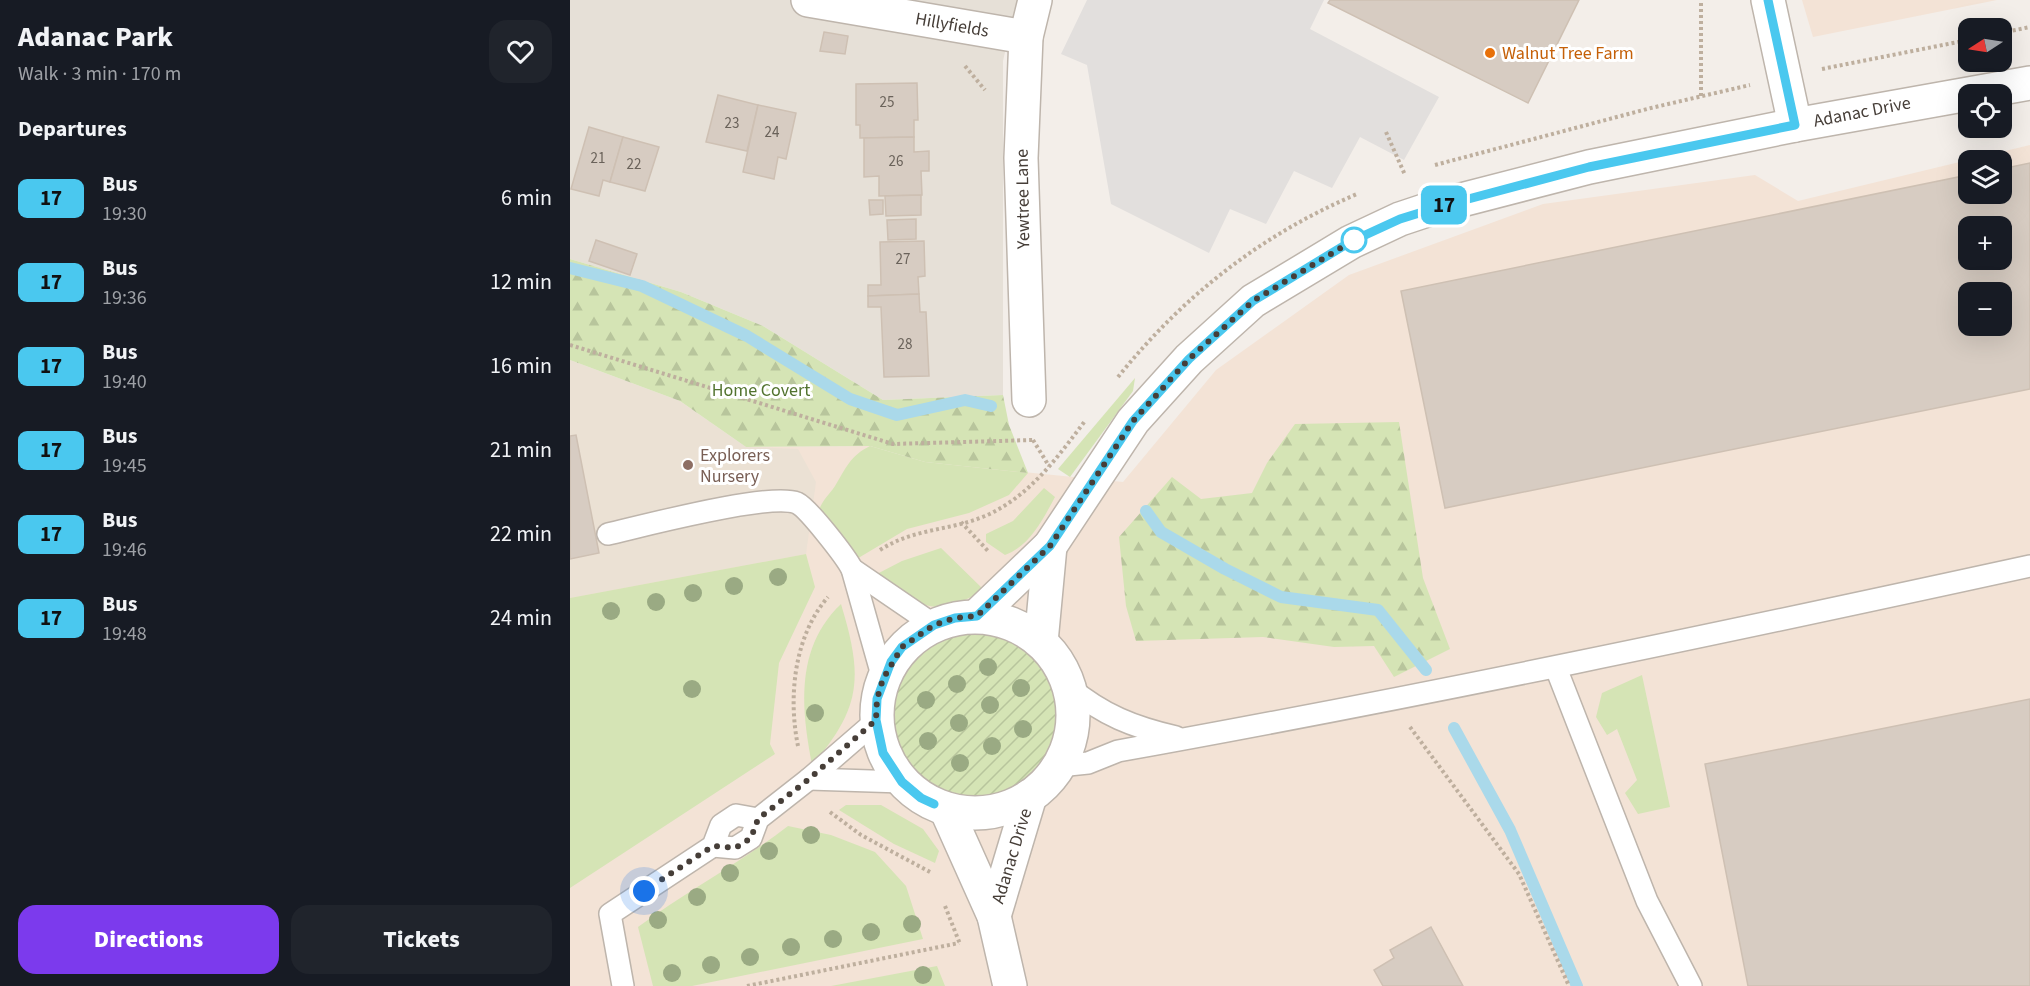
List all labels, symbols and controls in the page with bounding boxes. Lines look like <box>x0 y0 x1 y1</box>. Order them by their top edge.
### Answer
street label: Hillyfields <box>913 6 991 44</box>
text: Adanac Park <box>18 17 173 57</box>
north arrow <box>1958 18 2012 72</box>
map controls <box>1958 18 2012 336</box>
button: heart <box>489 20 552 83</box>
place label: Walnut Tree Farm <box>1502 41 1634 66</box>
marker: Walnut Tree Farm <box>1483 46 1497 60</box>
text: Walk · 3 min · 170 m <box>18 60 181 88</box>
button: locate <box>1958 84 2012 138</box>
street label: Adanac Drive <box>1811 90 1913 134</box>
house number: 25 <box>880 92 894 113</box>
text: Departures <box>18 113 127 145</box>
house number: 23 <box>725 113 739 134</box>
house number: 24 <box>765 122 780 143</box>
house number: 21 <box>591 148 605 169</box>
street label: Yewtree Lane <box>1010 149 1036 250</box>
button: layers <box>1958 150 2012 204</box>
house number: 26 <box>889 151 903 172</box>
house number: 22 <box>627 154 641 175</box>
text: Bus <box>102 168 138 200</box>
text: 6 min <box>501 182 552 214</box>
text: 17 <box>40 183 62 213</box>
line badge: 17 <box>1417 186 1471 224</box>
text: 17 <box>1433 190 1455 220</box>
text: 19:30 <box>102 200 147 228</box>
button: + <box>1958 216 2012 270</box>
unlabelled marker <box>1341 227 1367 253</box>
house number: 27 <box>896 249 910 270</box>
text: Bus <box>102 252 138 284</box>
text: 12 min <box>490 266 552 298</box>
text: 17 <box>40 267 62 297</box>
button: − <box>1958 282 2012 336</box>
text: 19:36 <box>102 284 147 312</box>
house number: 28 <box>898 334 912 355</box>
text: Bus <box>102 336 138 368</box>
text: 16 min <box>490 350 552 382</box>
text: 17 <box>40 351 62 381</box>
text: 19:40 <box>102 368 147 396</box>
park label: Home Covert <box>712 378 810 403</box>
text: Bus <box>102 420 138 452</box>
text: 21 min <box>490 434 552 466</box>
text: 17 <box>40 435 62 465</box>
place label: Explorers Nursery <box>700 443 770 489</box>
text: 19:45 <box>102 452 147 480</box>
marker: Explorers Nursery <box>681 458 695 472</box>
text: Bus <box>102 504 138 536</box>
text: 22 min <box>490 518 552 550</box>
text: 17 <box>40 519 62 549</box>
text: 19:46 <box>102 536 147 564</box>
text: Bus <box>102 588 138 620</box>
text: 24 min <box>490 602 552 634</box>
text: 17 <box>40 603 62 633</box>
text: 19:48 <box>102 620 147 648</box>
street label: Adanac Drive <box>986 805 1038 907</box>
your location <box>629 876 659 906</box>
button: Directions <box>18 905 279 974</box>
button: Tickets <box>291 905 552 974</box>

